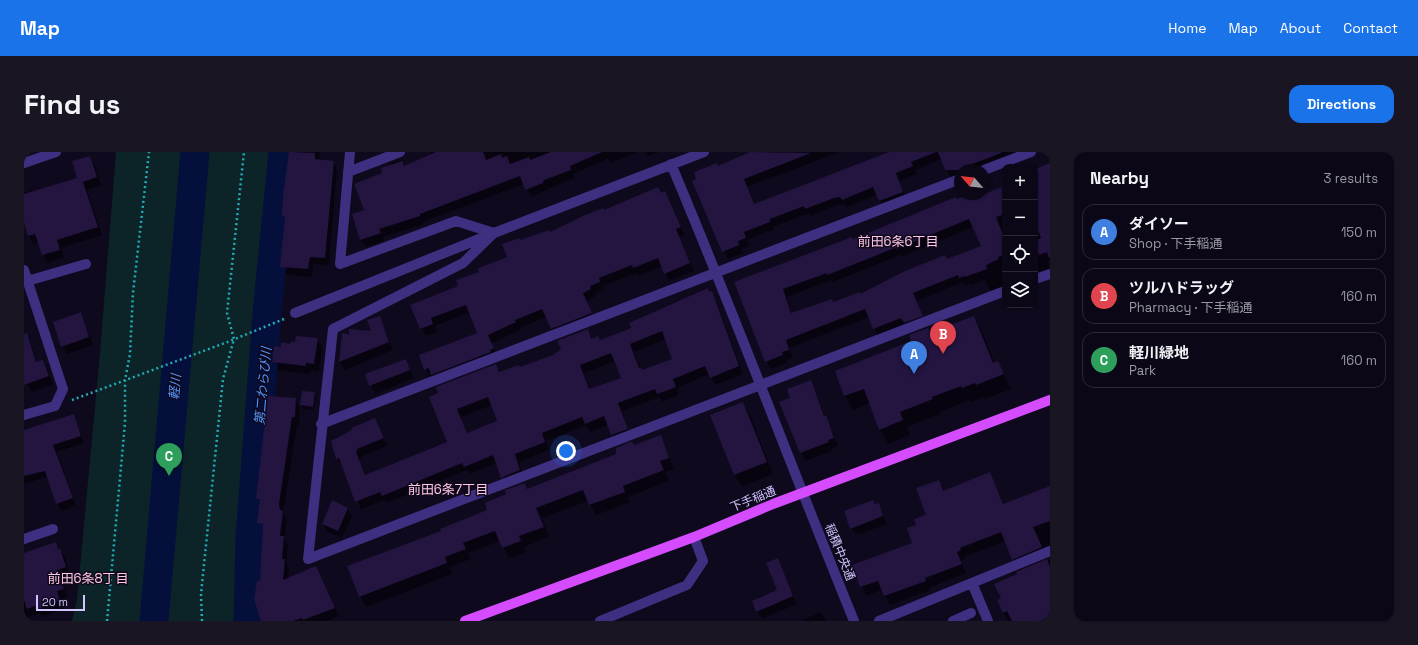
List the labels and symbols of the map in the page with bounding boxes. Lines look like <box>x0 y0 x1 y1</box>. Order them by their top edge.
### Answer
north arrow <box>954 164 990 200</box>
district label: 前田6条6丁目 <box>858 233 938 250</box>
pin: B <box>930 321 956 354</box>
pin: A <box>901 341 927 374</box>
water label: 第二わらび川 <box>251 344 275 426</box>
water label: 軽川 <box>165 371 185 401</box>
your location <box>556 441 576 461</box>
pin: C <box>156 443 182 476</box>
district label: 前田6条7丁目 <box>408 481 488 498</box>
street label: 下手稲通 <box>728 483 778 515</box>
street label: 稲積中央通 <box>821 521 859 583</box>
district label: 前田6条8丁目 <box>47 570 129 587</box>
scale bar <box>36 593 85 612</box>

